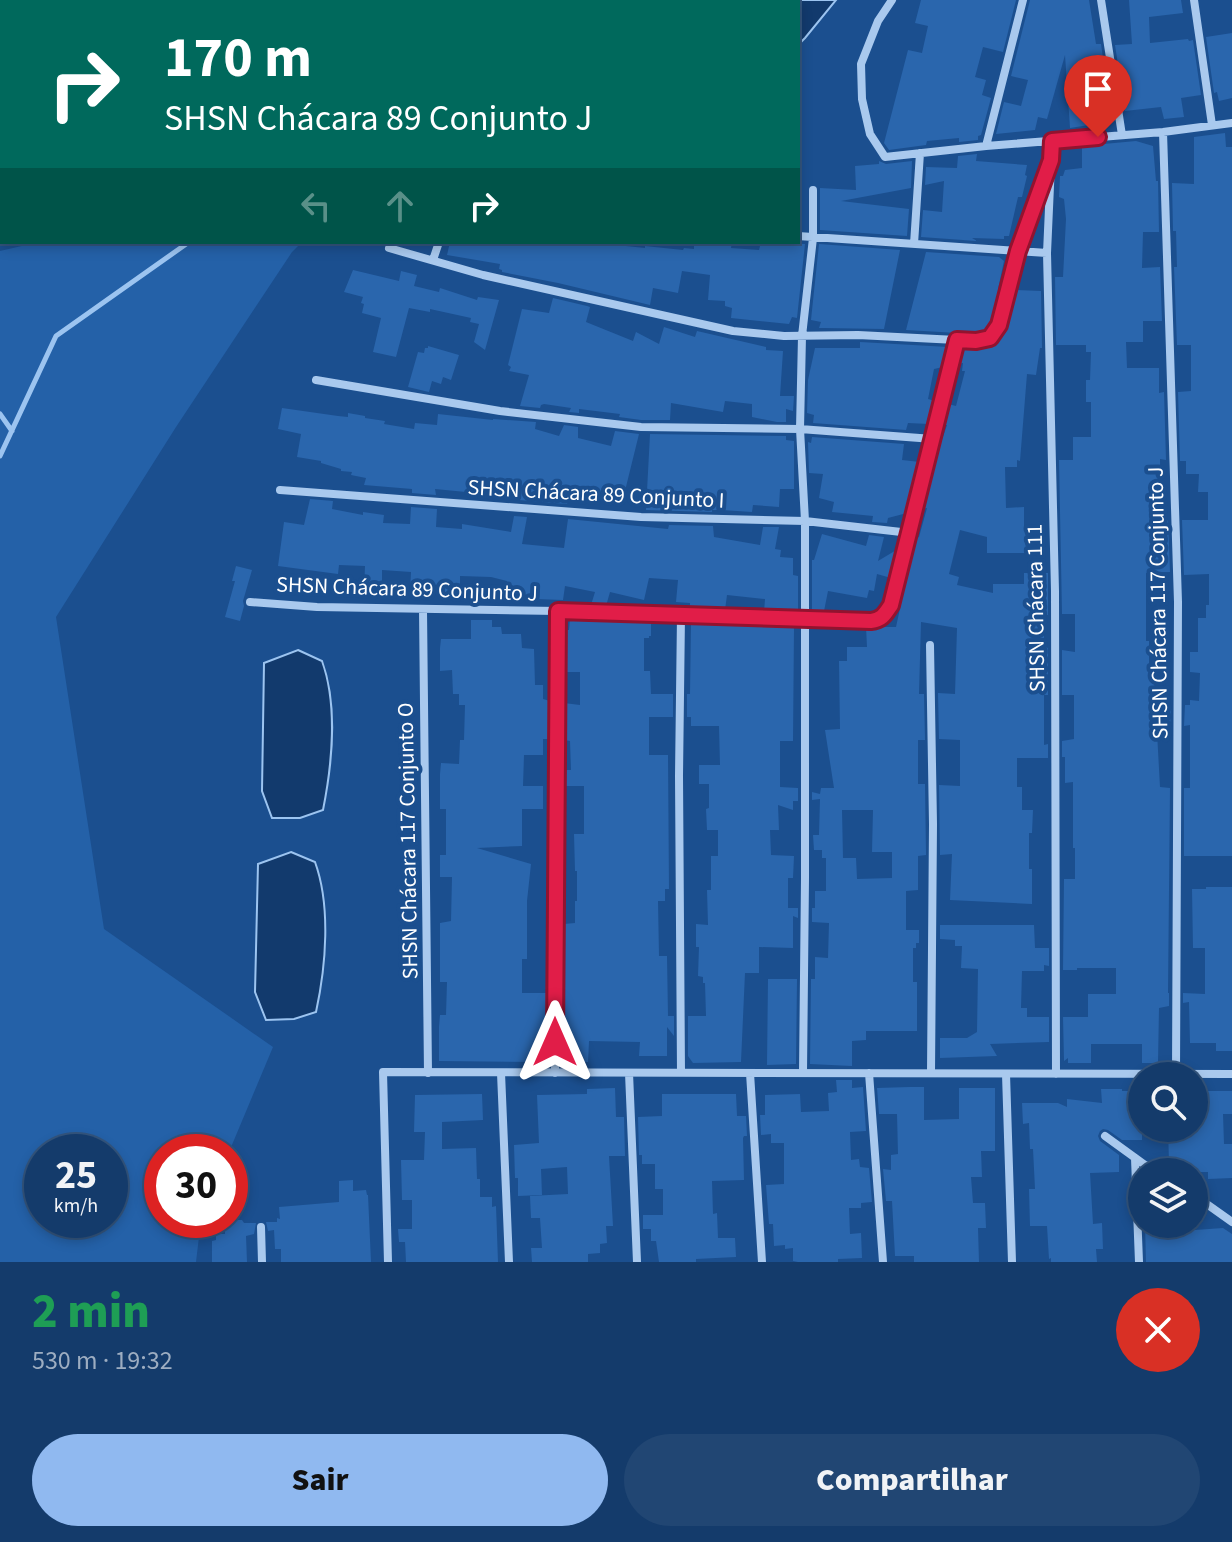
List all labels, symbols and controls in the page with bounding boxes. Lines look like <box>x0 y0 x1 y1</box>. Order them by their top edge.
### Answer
text: 170 m <box>164 19 312 98</box>
icon: right <box>32 32 136 136</box>
pin <box>1064 55 1132 137</box>
icon: arrive <box>1076 67 1120 111</box>
text: SHSN Chácara 89 Conjunto J <box>164 93 592 144</box>
icon: left <box>294 184 338 228</box>
icon: ahead <box>378 184 422 228</box>
icon: right <box>462 184 506 228</box>
street label: SHSN Chácara 117 Conjunto J <box>1140 466 1176 740</box>
street label: SHSN Chácara 89 Conjunto I <box>467 471 725 517</box>
street label: SHSN Chácara 111 <box>1019 524 1053 692</box>
street label: SHSN Chácara 89 Conjunto J <box>276 568 538 610</box>
street label: SHSN Chácara 117 Conjunto O <box>390 702 426 980</box>
position arrow <box>513 1000 597 1084</box>
map controls <box>1128 1062 1208 1238</box>
button: search <box>1128 1062 1208 1142</box>
speed limit sign: 30 <box>144 1134 248 1238</box>
text: 25 <box>55 1147 97 1204</box>
button: layers <box>1128 1158 1208 1238</box>
text: km/h <box>54 1192 98 1220</box>
text: 2 min <box>32 1278 150 1346</box>
button: close <box>1116 1288 1200 1372</box>
text: 530 m · 19:32 <box>32 1342 173 1379</box>
button: Sair <box>32 1434 608 1526</box>
button: Compartilhar <box>624 1434 1200 1526</box>

